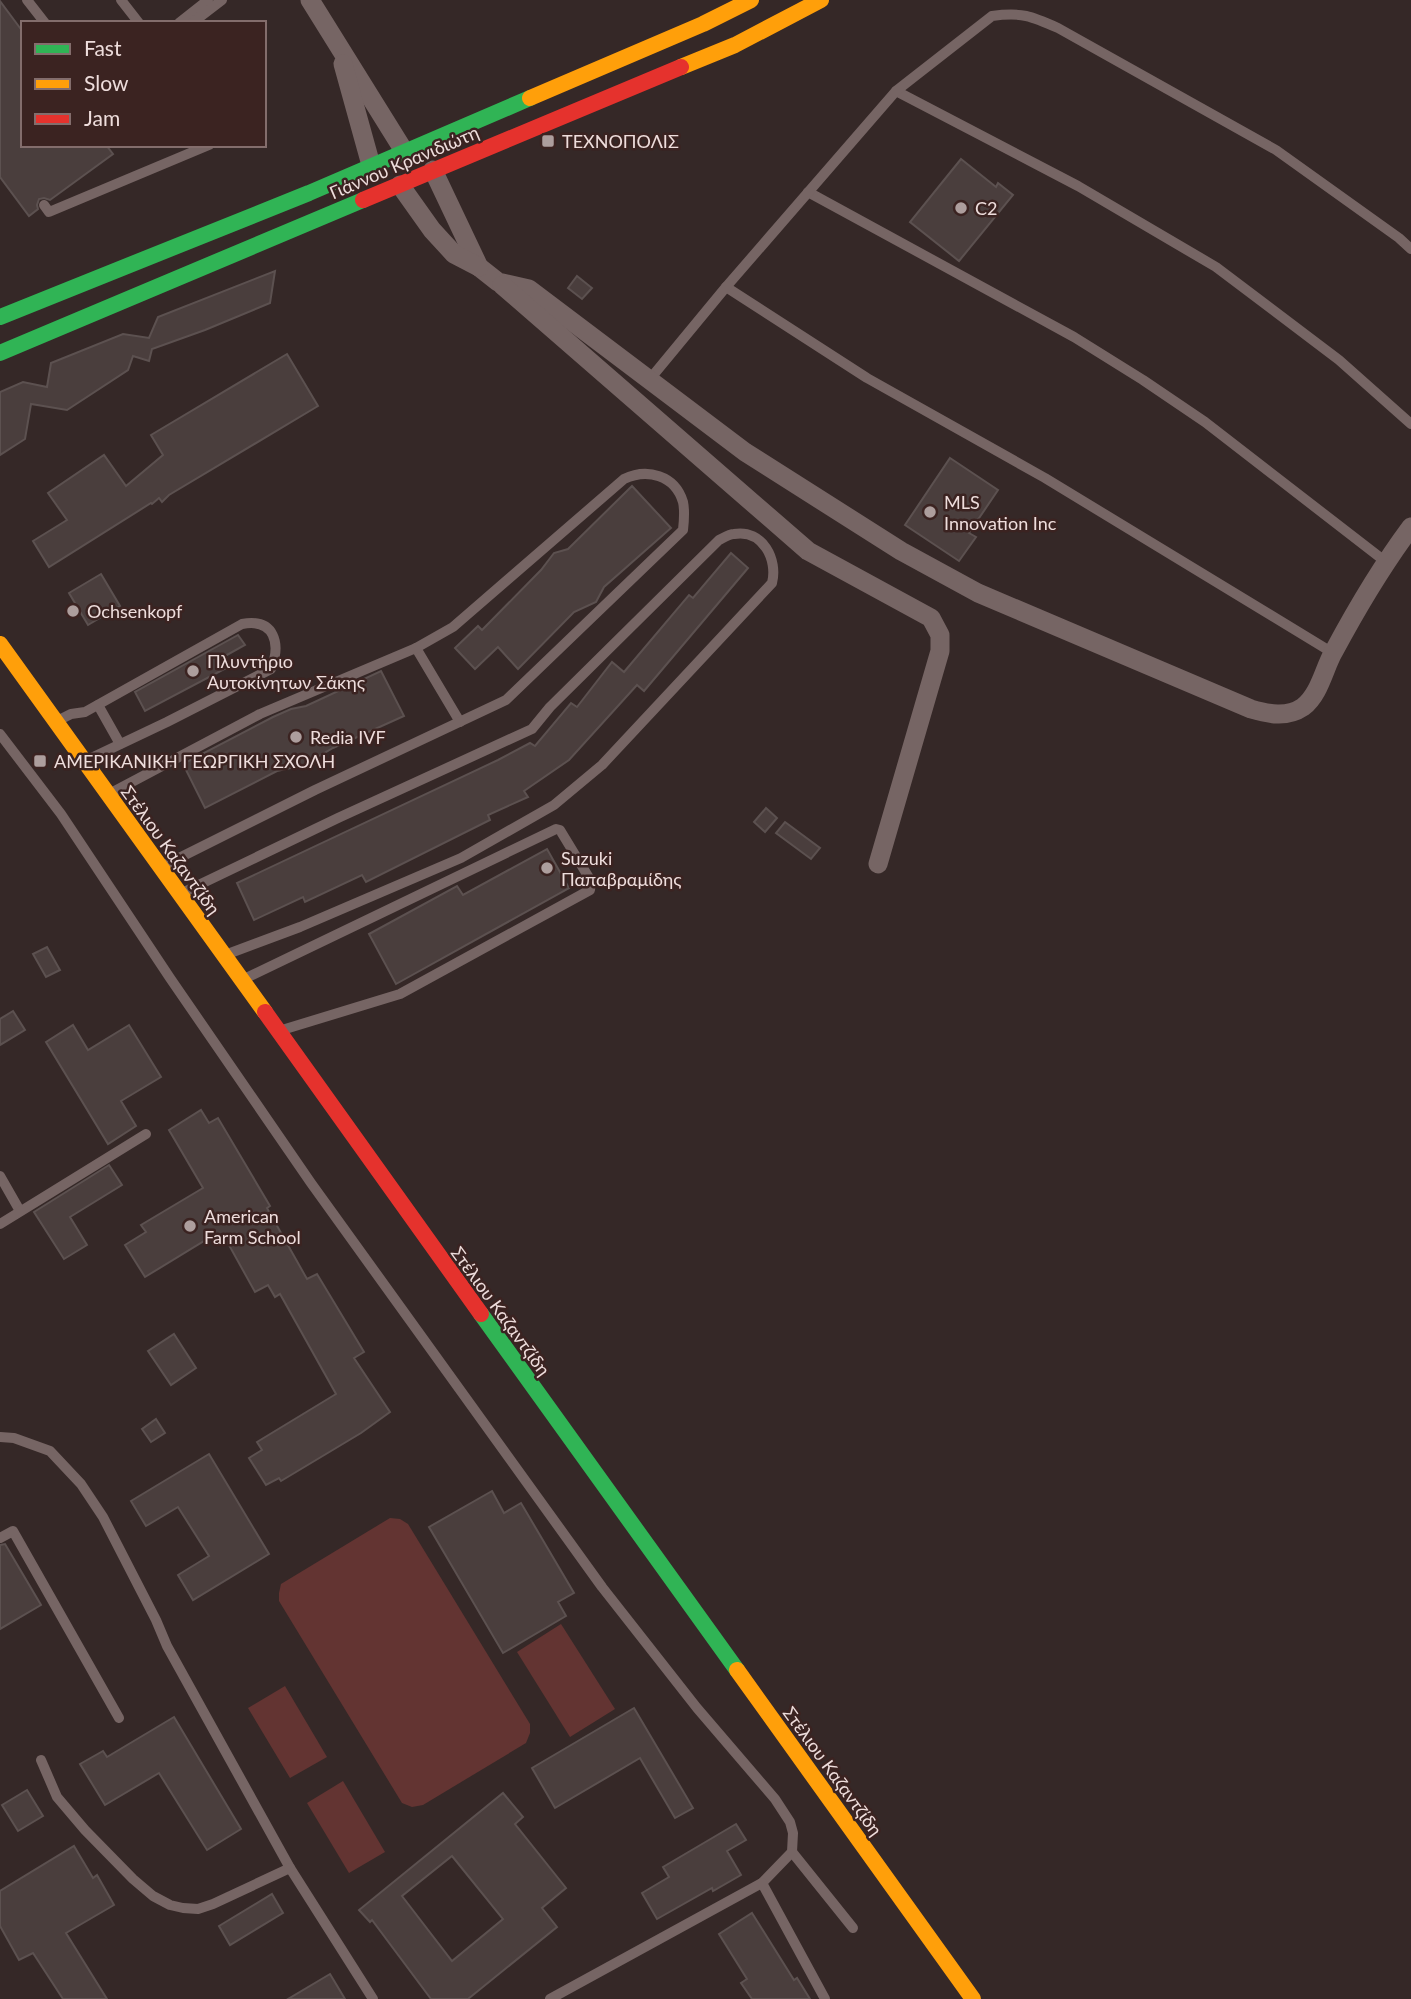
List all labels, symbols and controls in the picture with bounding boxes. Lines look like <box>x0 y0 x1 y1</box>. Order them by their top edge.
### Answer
legend <box>21 21 266 147</box>
text: Fast <box>84 35 122 60</box>
text: Slow <box>84 70 129 95</box>
text: Jam <box>84 105 120 130</box>
street label: Γιάννου Κρανιδιώτη <box>326 121 482 203</box>
place label: ΤΕΧΝΟΠΟΛΙΣ <box>562 130 679 152</box>
marker: ΤΕΧΝΟΠΟΛΙΣ <box>540 133 556 149</box>
place label: C2 <box>975 197 997 219</box>
marker: C2 <box>953 200 969 216</box>
place label: MLS Innovation Inc <box>944 491 1057 534</box>
marker: MLS Innovation Inc <box>922 504 938 520</box>
place label: Ochsenkopf <box>87 600 183 622</box>
marker: Ochsenkopf <box>65 603 81 619</box>
place label: Πλυντήριο Αυτοκίνητων Σάκης <box>207 650 366 693</box>
marker: Πλυντήριο Αυτοκίνητων Σάκης <box>185 663 201 679</box>
place label: Redia IVF <box>310 726 386 748</box>
marker: Redia IVF <box>288 729 304 745</box>
place label: ΑΜΕΡΙΚΑΝΙΚΗ ΓΕΩΡΓΙΚΗ ΣΧΟΛΗ <box>54 750 335 772</box>
marker: ΑΜΕΡΙΚΑΝΙΚΗ ΓΕΩΡΓΙΚΗ ΣΧΟΛΗ <box>32 753 48 769</box>
street label: Στέλιου Καζαντζίδη <box>117 781 225 919</box>
place label: Suzuki Παπαβραμίδης <box>561 847 682 890</box>
marker: Suzuki Παπαβραμίδης <box>539 860 555 876</box>
place label: American Farm School <box>204 1205 301 1248</box>
marker: American Farm School <box>182 1218 198 1234</box>
street label: Στέλιου Καζαντζίδη <box>447 1242 555 1380</box>
street label: Στέλιου Καζαντζίδη <box>779 1702 887 1840</box>

